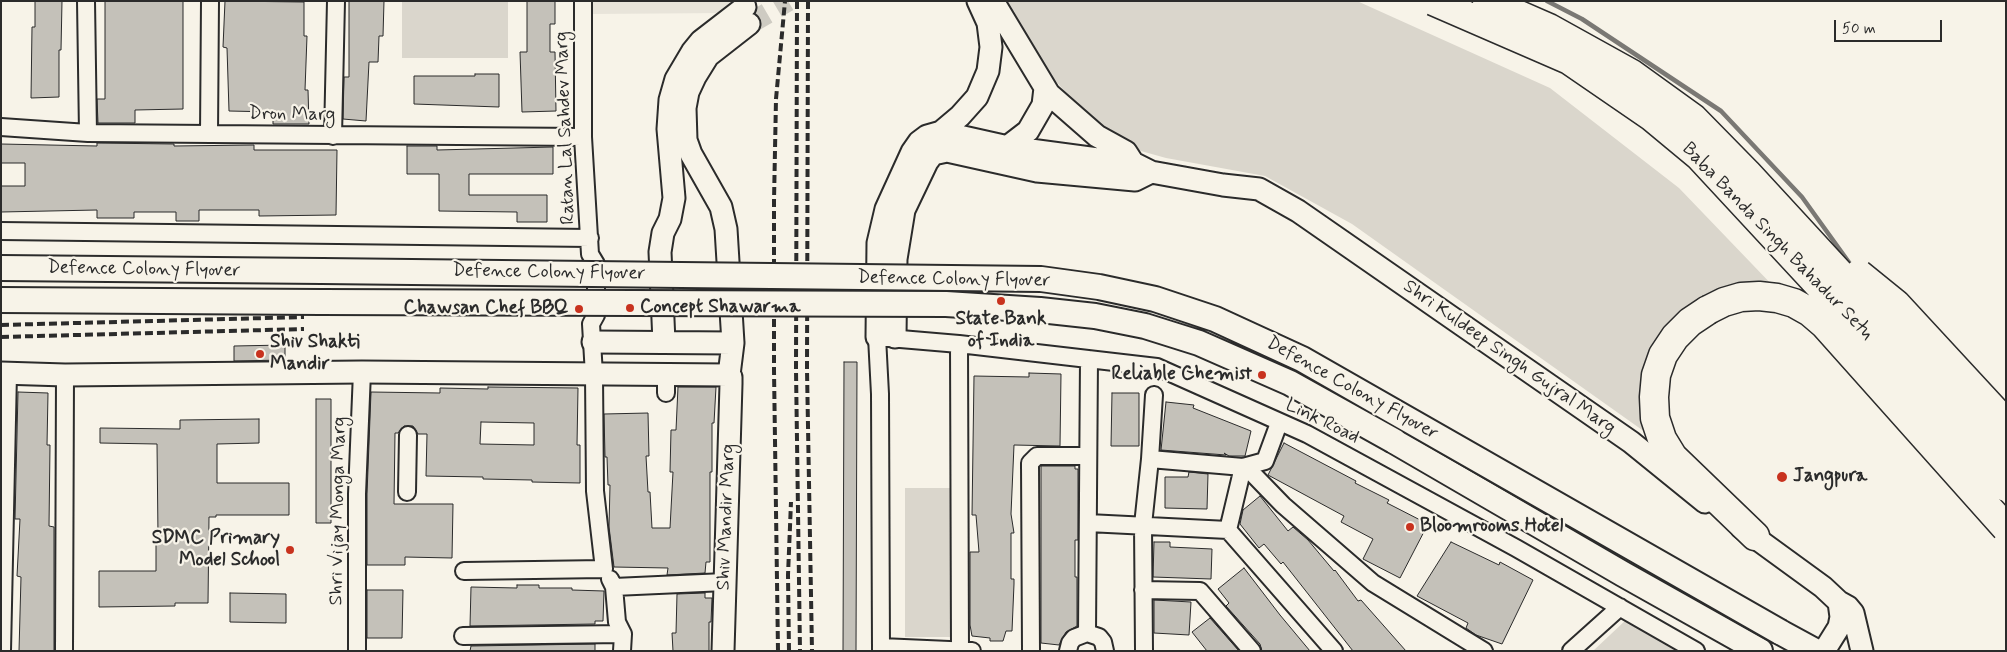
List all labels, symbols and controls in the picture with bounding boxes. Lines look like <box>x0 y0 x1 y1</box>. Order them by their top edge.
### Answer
scale bar <box>1837 10 1944 42</box>
text: 50 m <box>1842 19 1876 39</box>
street label: Ratan Lal Sahdev Marg <box>551 31 581 225</box>
street label: Dron Marg <box>248 103 336 127</box>
street label: Baba Banda Singh Bahadur Setu <box>1676 138 1878 346</box>
street label: Defence Colony Flyover <box>47 257 241 283</box>
street label: Defence Colony Flyover <box>452 260 646 286</box>
street label: Defence Colony Flyover <box>857 267 1051 293</box>
street label: Shri Kuldeep Singh Gujral Marg <box>1398 276 1620 440</box>
marker: State Bank of India <box>995 295 1007 307</box>
place label: Concept Shawarma <box>640 297 800 319</box>
place label: Chawsan Chef BBQ <box>403 298 569 320</box>
marker: Concept Shawarma <box>624 302 636 314</box>
marker: Chawsan Chef BBQ <box>573 303 585 315</box>
place label: State Bank of India <box>956 309 1046 353</box>
place label: Shiv Shakti Mandir <box>270 332 360 376</box>
street label: Defence Colony Flyover <box>1262 332 1442 446</box>
marker: Shiv Shakti Mandir <box>254 348 266 360</box>
place label: Reliable Chemist <box>1112 364 1252 386</box>
marker: Reliable Chemist <box>1256 369 1268 381</box>
street label: Link Road <box>1281 394 1363 450</box>
street label: Shri Vijay Monga Marg <box>326 416 352 606</box>
street label: Shiv Mandir Marg <box>713 443 741 591</box>
place label: Jangpura <box>1793 466 1867 488</box>
marker: Jangpura <box>1775 470 1789 484</box>
place label: Bloomrooms Hotel <box>1420 516 1563 538</box>
marker: Bloomrooms Hotel <box>1404 521 1416 533</box>
place label: SDMC Primary Model School <box>152 528 280 572</box>
marker: SDMC Primary Model School <box>284 544 296 556</box>

